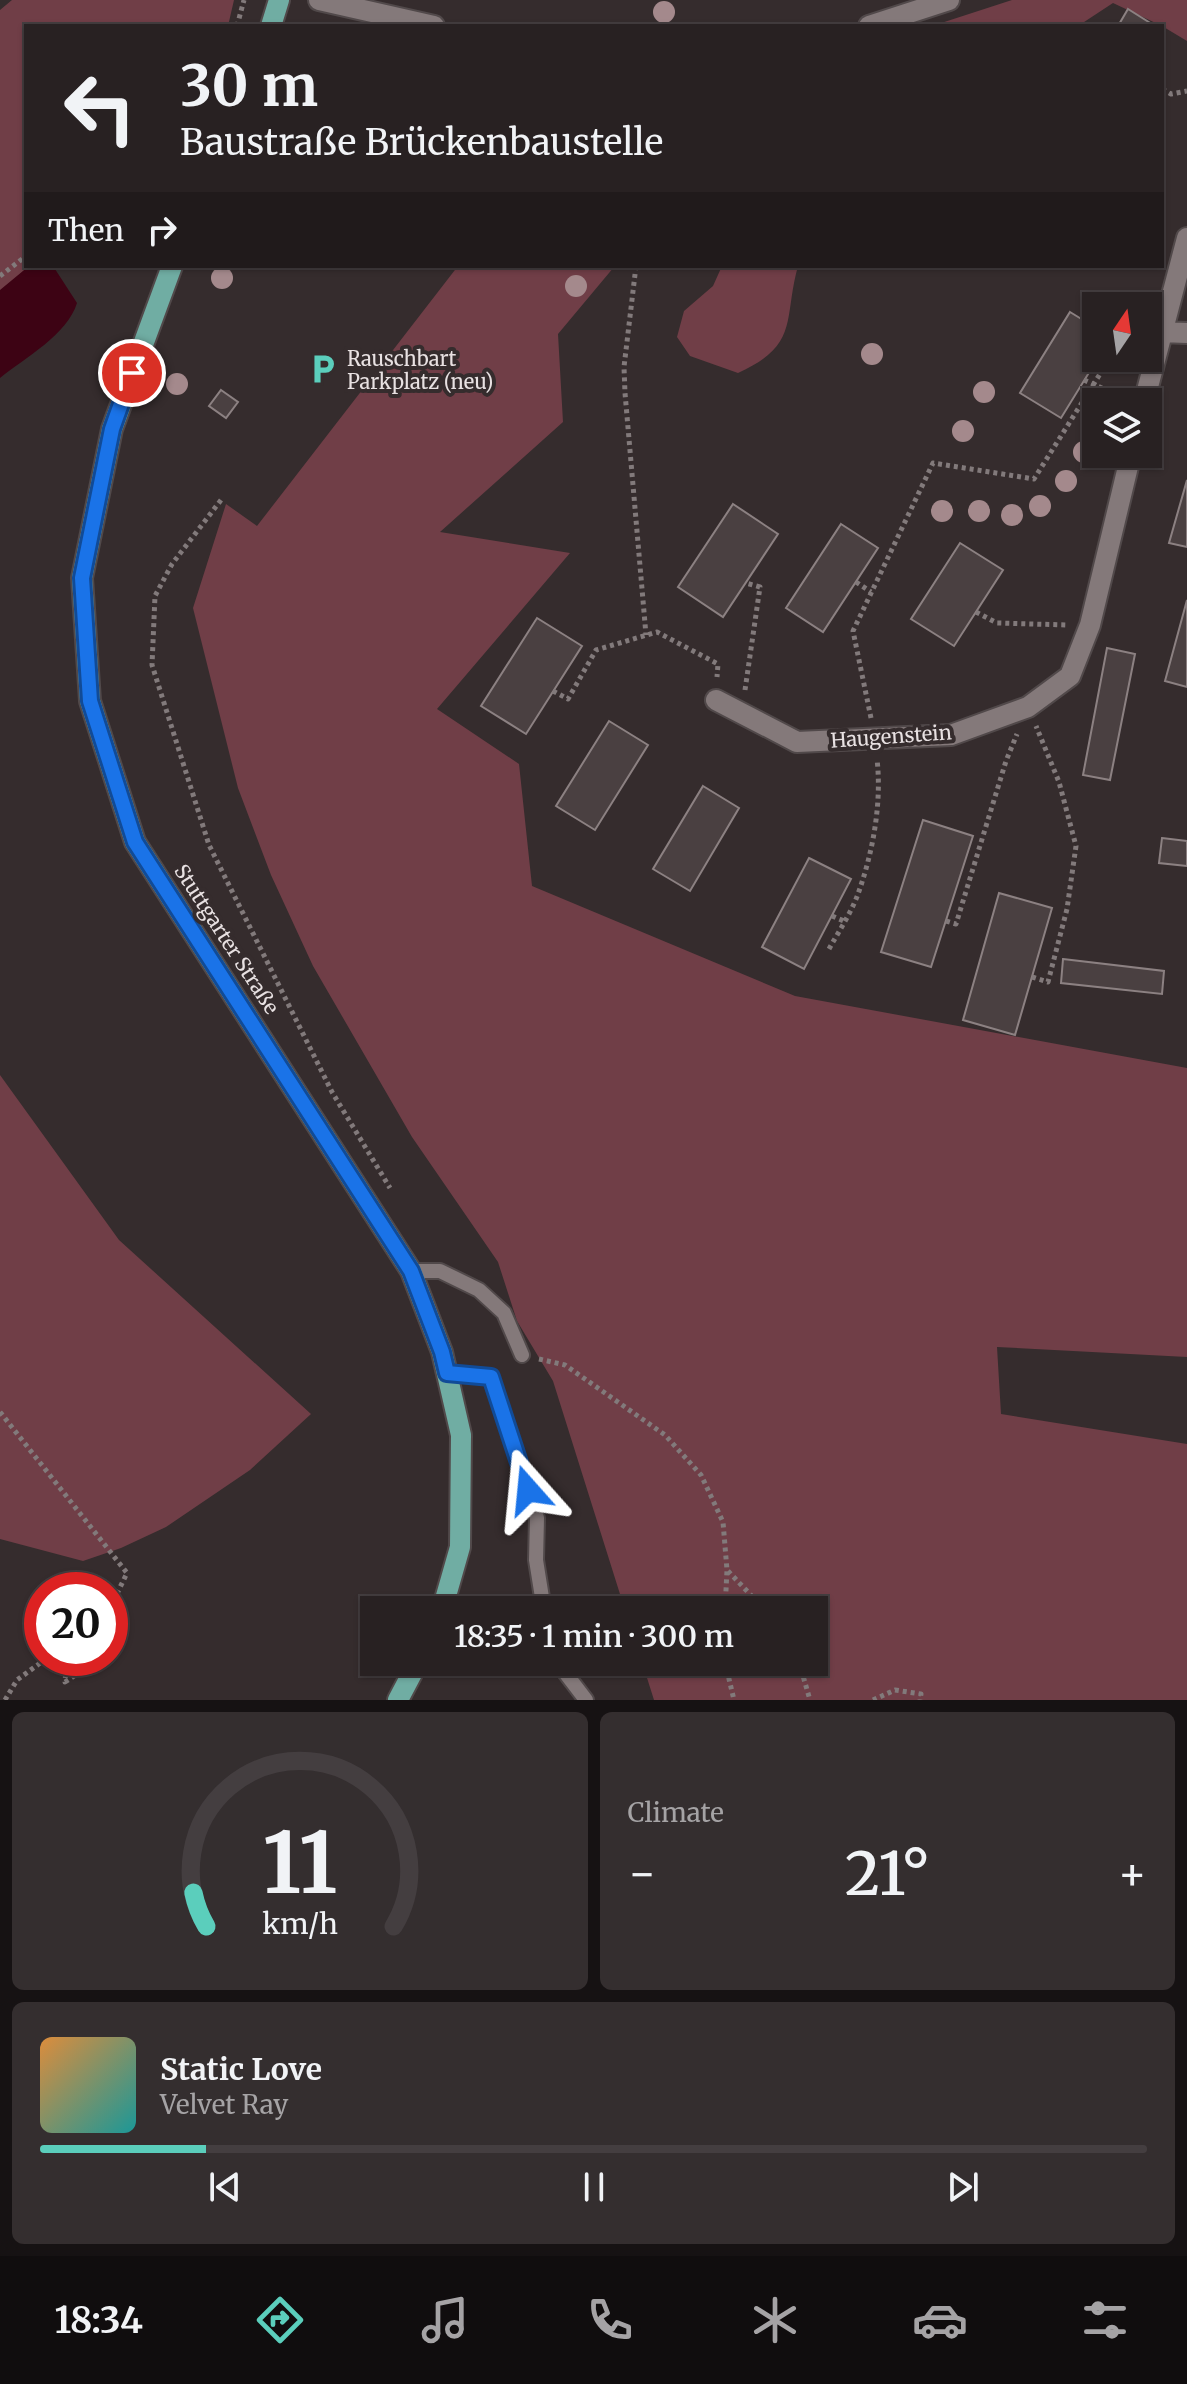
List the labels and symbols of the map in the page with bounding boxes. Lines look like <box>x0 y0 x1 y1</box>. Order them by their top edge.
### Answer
north arrow <box>1082 292 1162 372</box>
pin <box>98 339 166 407</box>
place label: Rauschbart Parkplatz (neu) <box>347 346 493 394</box>
parking icon: Rauschbart Parkplatz (neu) <box>306 352 340 386</box>
street label: Haugenstein <box>829 719 953 753</box>
street label: Stuttgarter Straße <box>169 859 285 1019</box>
position arrow <box>486 1448 570 1532</box>
speed limit sign: 20 <box>24 1572 128 1676</box>

